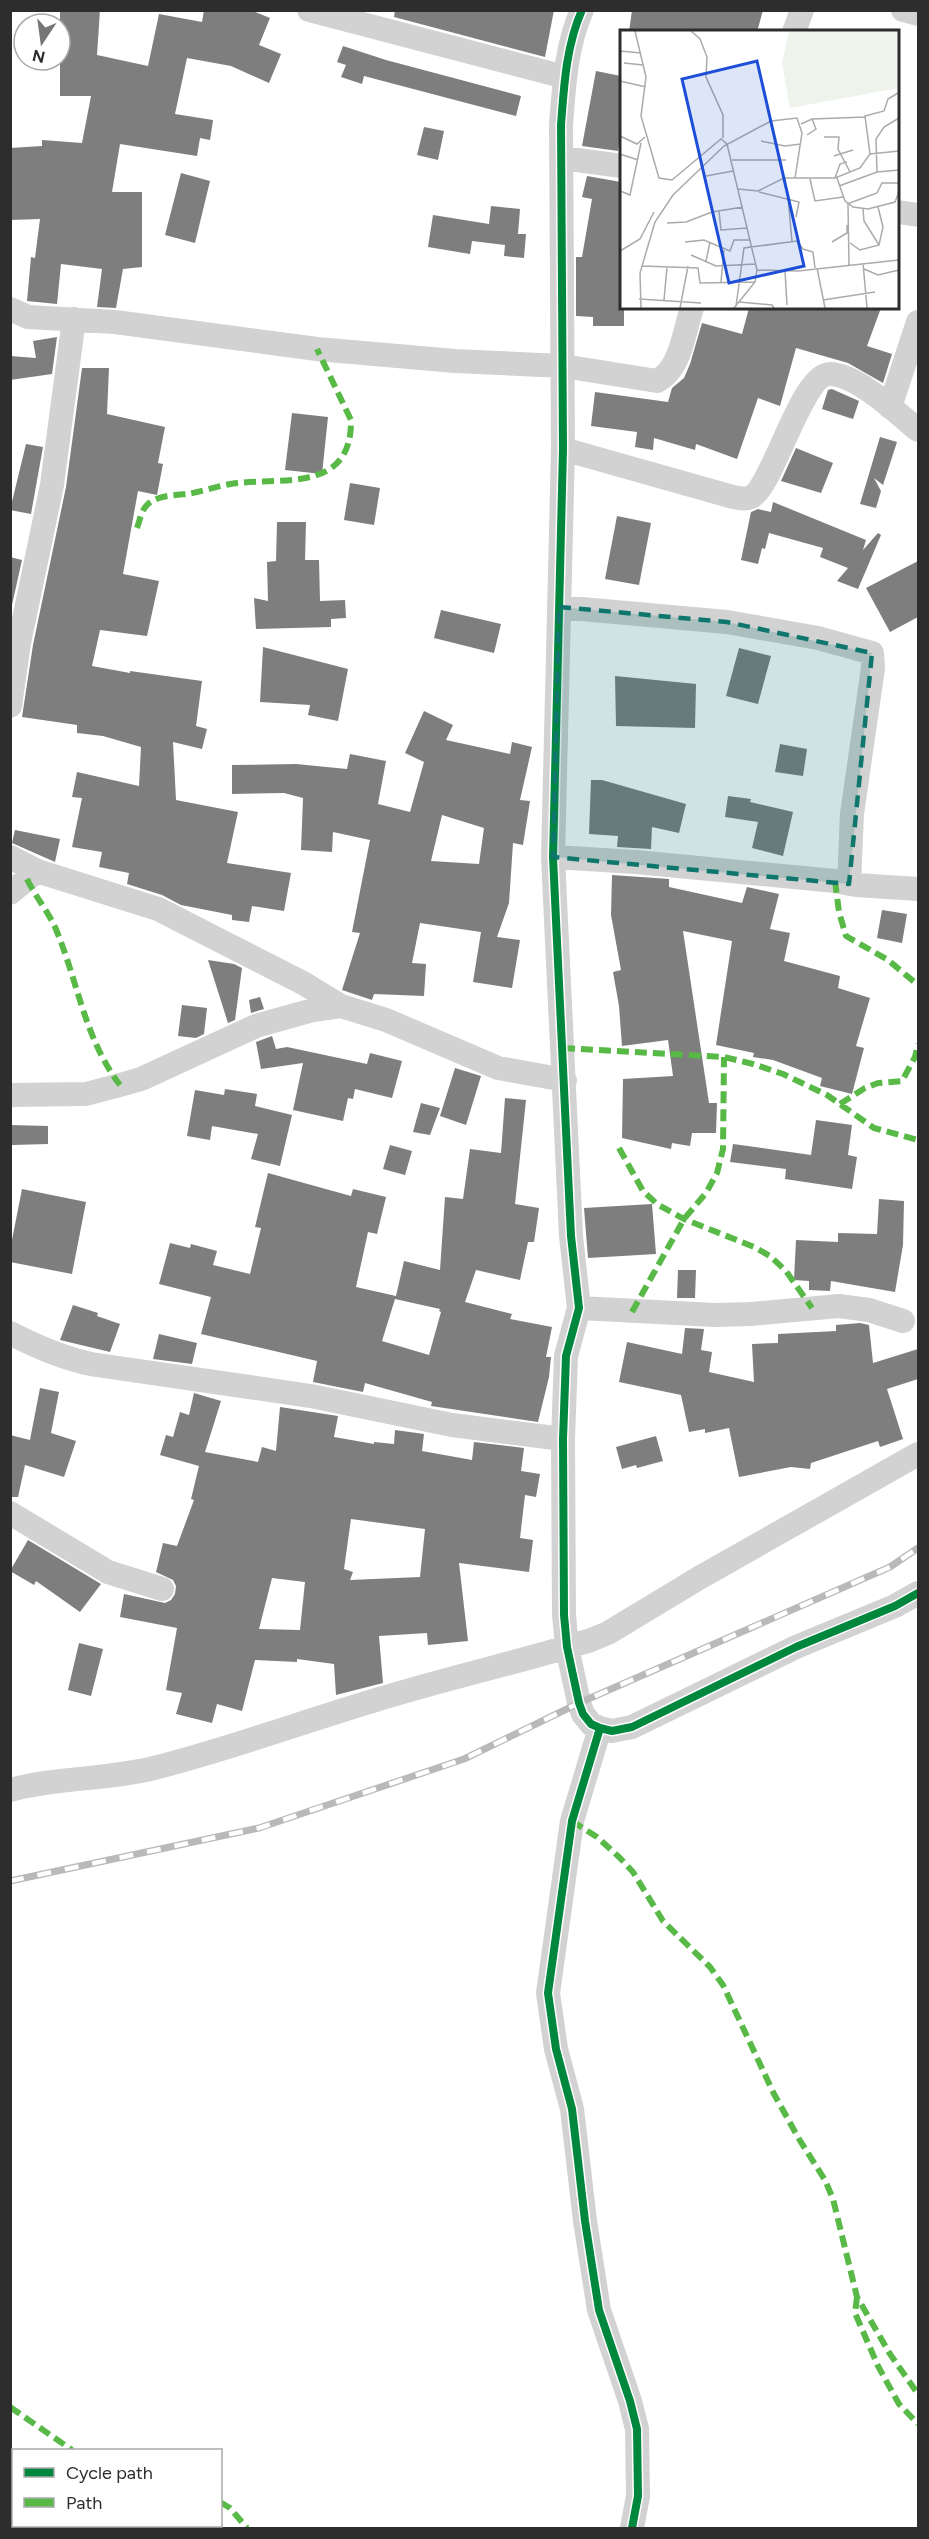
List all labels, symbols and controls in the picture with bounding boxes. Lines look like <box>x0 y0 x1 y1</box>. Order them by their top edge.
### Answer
north arrow <box>12 12 72 72</box>
inset map <box>620 30 899 309</box>
text: N <box>31 45 47 67</box>
legend <box>12 2449 222 2527</box>
text: Cycle path <box>66 2462 153 2484</box>
text: Path <box>66 2492 102 2514</box>

